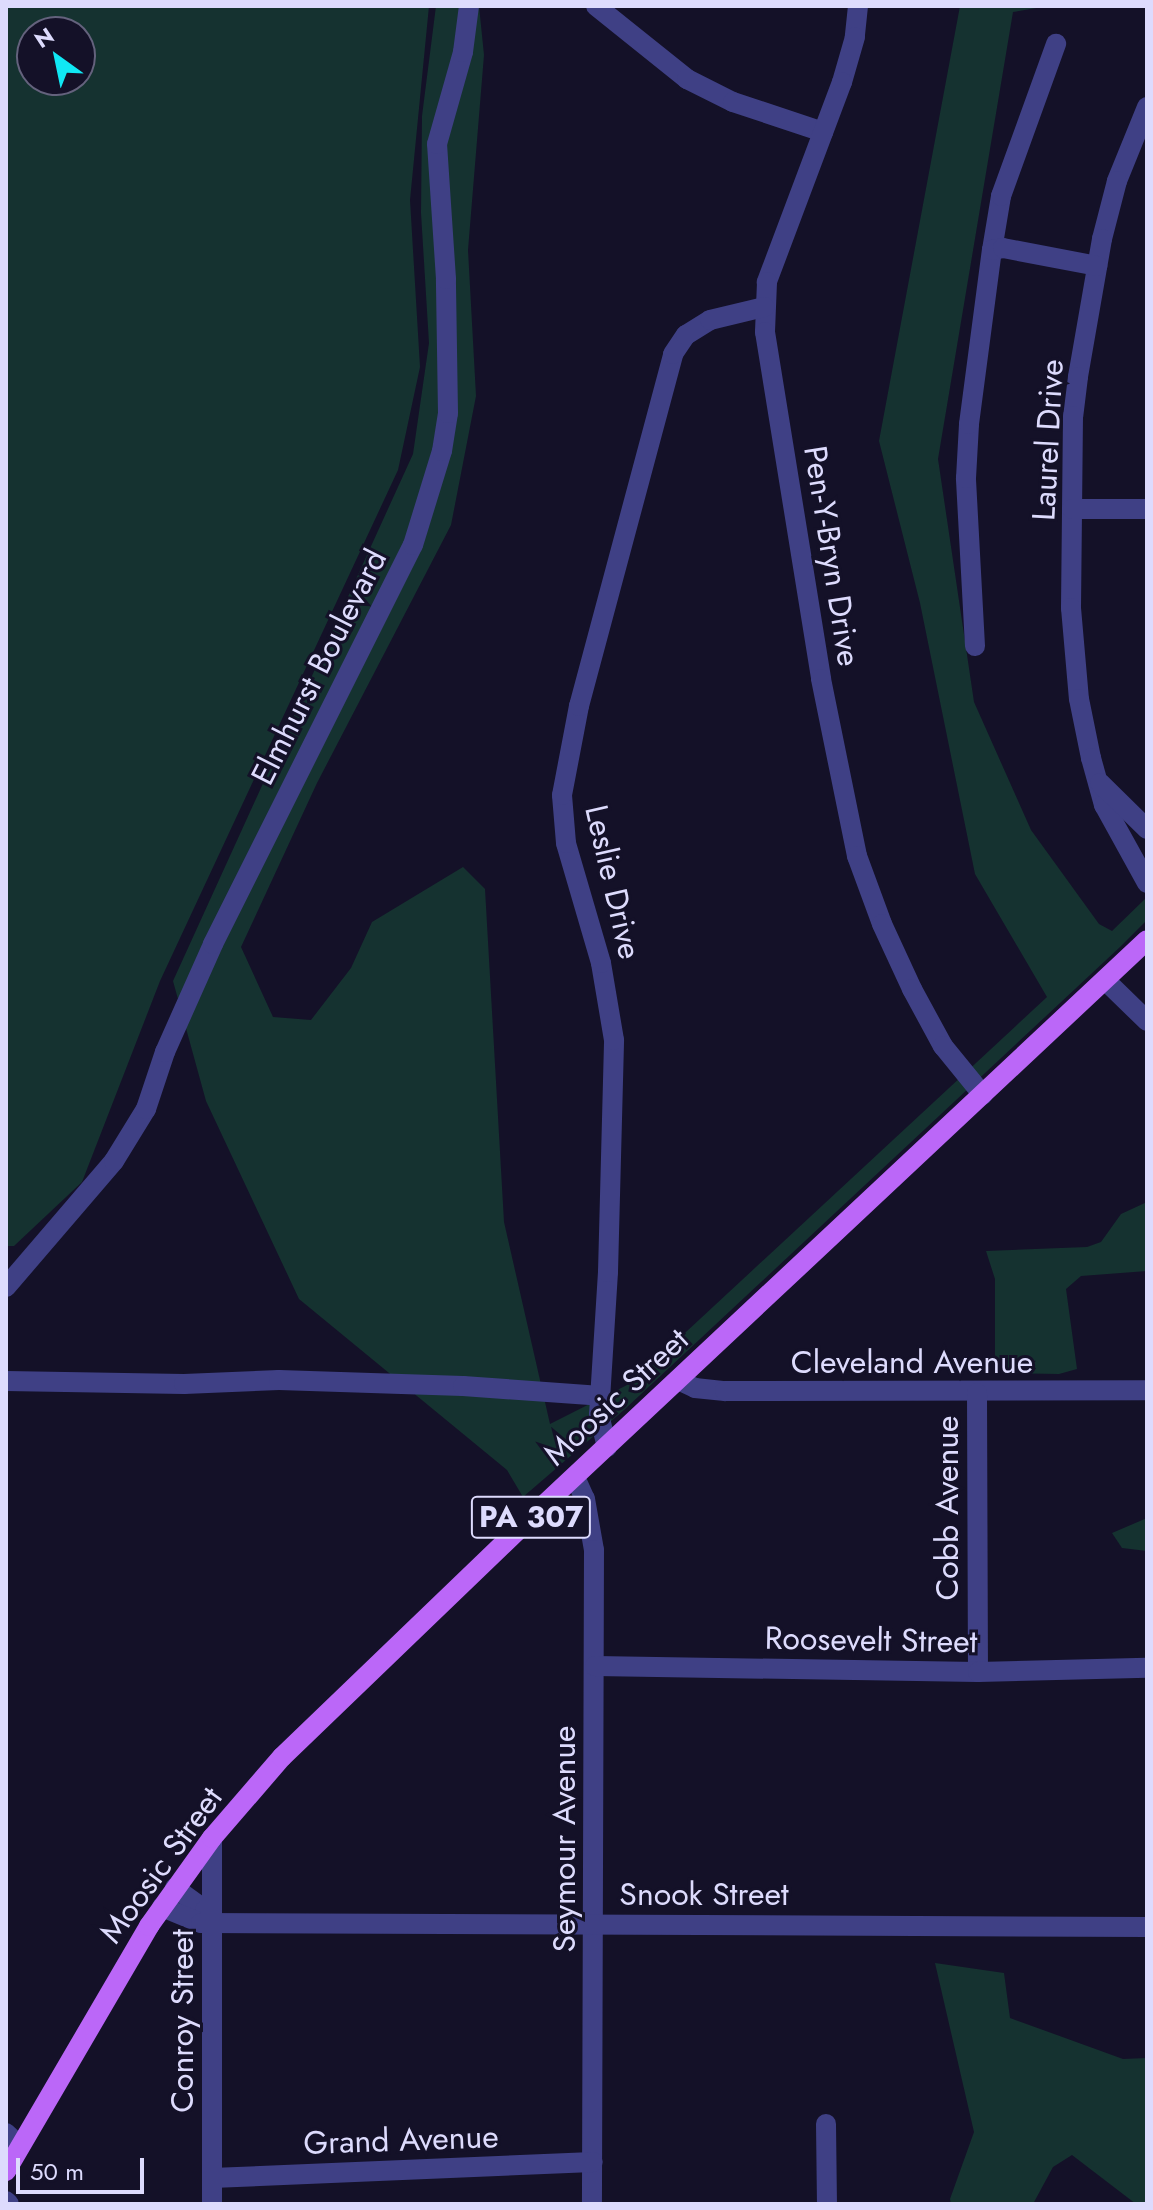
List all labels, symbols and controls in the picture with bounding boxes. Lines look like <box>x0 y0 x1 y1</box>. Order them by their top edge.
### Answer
north arrow <box>16 16 96 96</box>
text: N <box>28 19 60 56</box>
street label: Laurel Drive <box>1025 358 1071 522</box>
street label: Pen-Y-Bryn Drive <box>796 443 868 669</box>
street label: Elmhurst Boulevard <box>243 543 395 791</box>
street label: Leslie Drive <box>577 801 649 963</box>
street label: Moosic Street <box>536 1320 696 1474</box>
street label: Cleveland Avenue <box>791 1343 1033 1381</box>
street label: Cobb Avenue <box>928 1415 966 1601</box>
road number: PA 307 <box>469 1491 593 1543</box>
street label: Roosevelt Street <box>764 1619 978 1661</box>
street label: Seymour Avenue <box>545 1725 583 1953</box>
street label: Moosic Street <box>92 1780 230 1950</box>
street label: Snook Street <box>619 1875 789 1913</box>
street label: Conroy Street <box>163 1929 201 2113</box>
street label: Grand Avenue <box>303 2117 499 2163</box>
scale bar <box>20 2142 148 2192</box>
text: 50 m <box>30 2154 84 2189</box>

